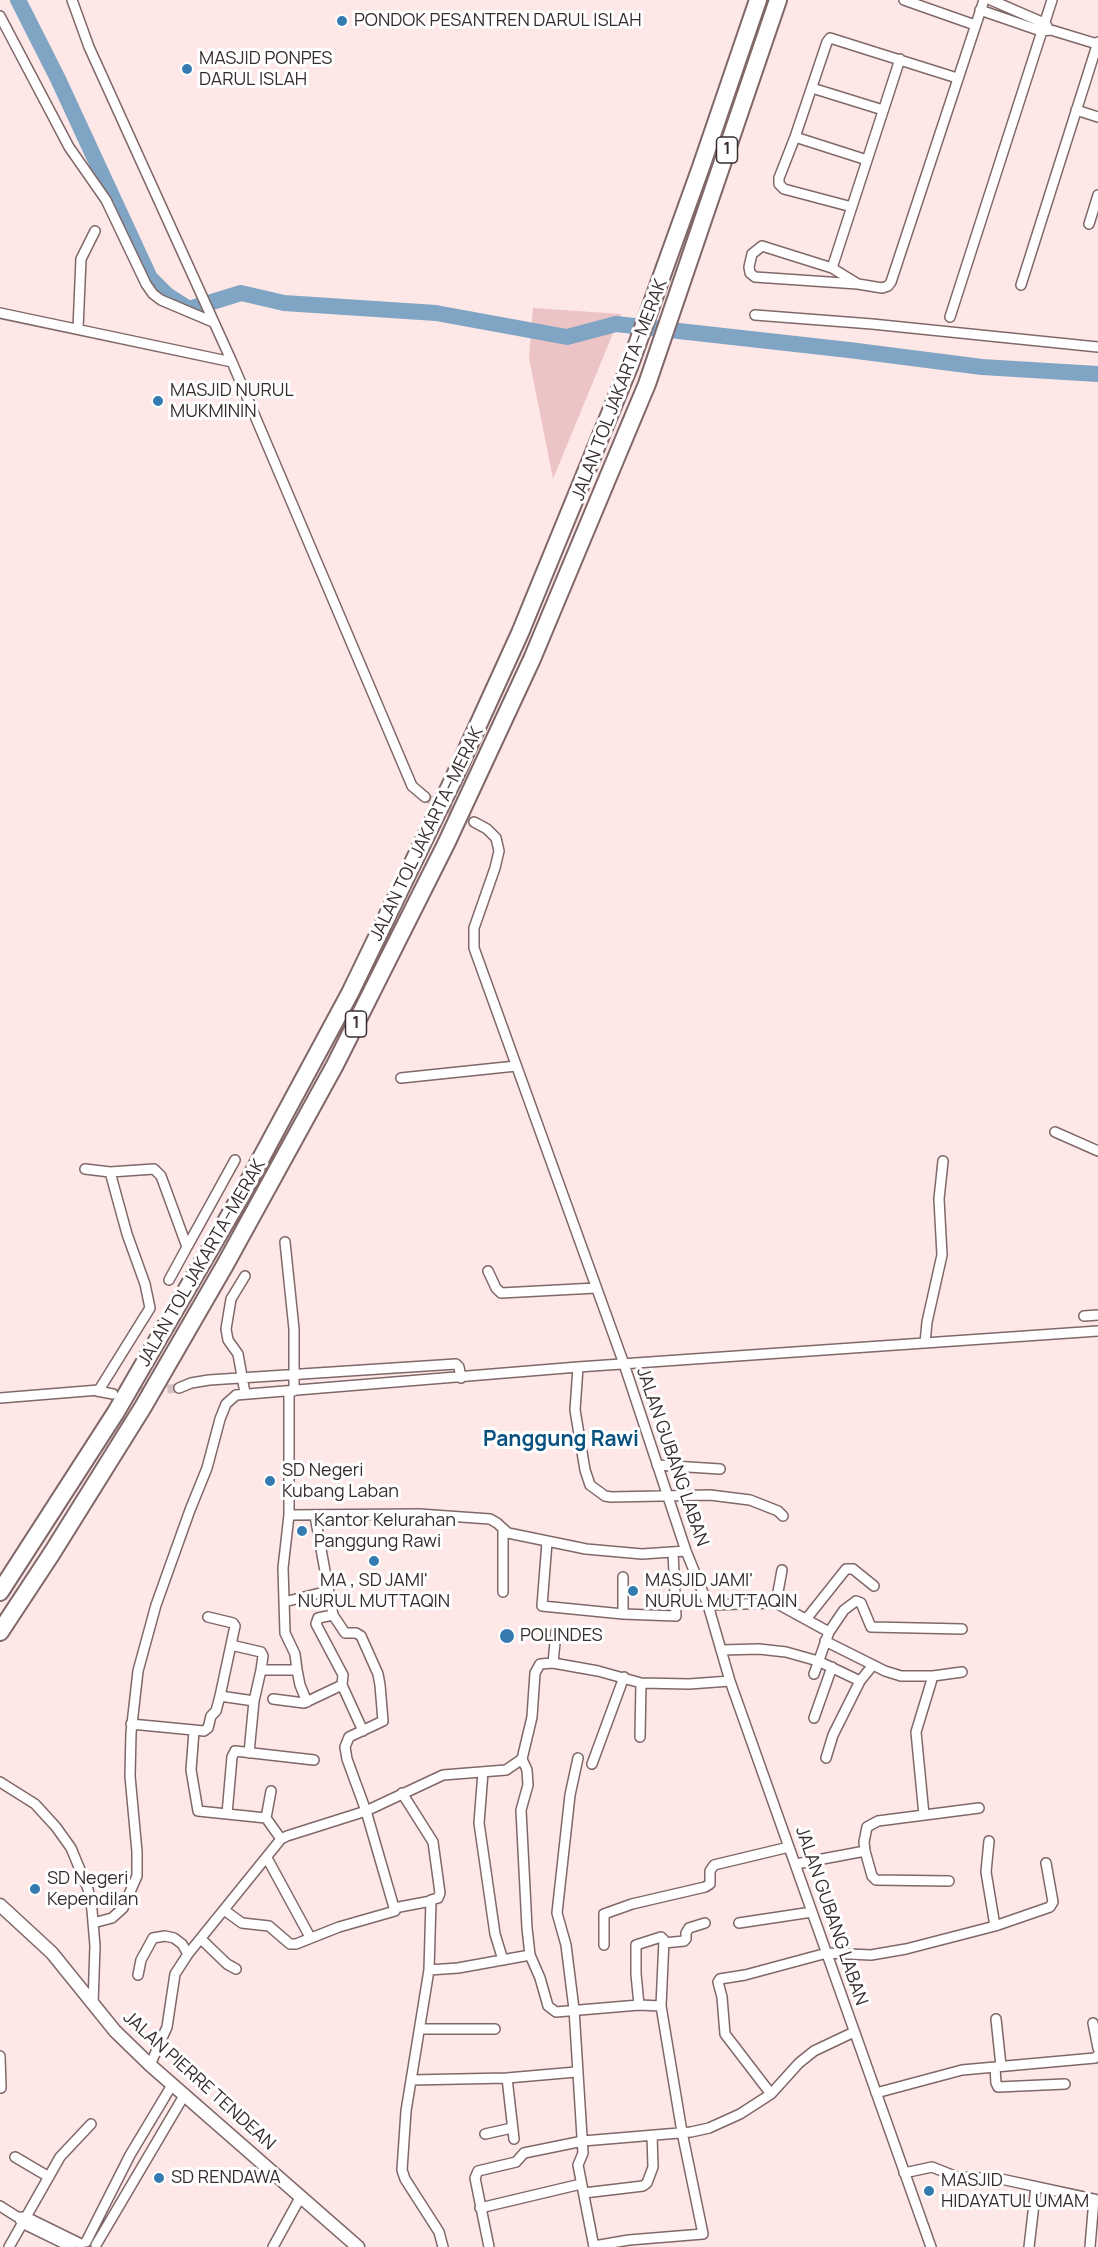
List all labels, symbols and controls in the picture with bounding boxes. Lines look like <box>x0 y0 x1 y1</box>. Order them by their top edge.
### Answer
place label: PONDOK PESANTREN DARUL ISLAH <box>354 10 641 32</box>
marker: PONDOK PESANTREN DARUL ISLAH <box>335 14 349 28</box>
place label: MASJID PONPES DARUL ISLAH <box>199 48 332 90</box>
marker: MASJID PONPES DARUL ISLAH <box>180 62 194 76</box>
road number: 1 <box>716 137 738 163</box>
street label: JALAN TOL JAKARTA–MERAK <box>568 276 672 504</box>
place label: MASJID NURUL MUKMININ <box>170 380 294 422</box>
marker: MASJID NURUL MUKMININ <box>151 394 165 408</box>
street label: JALAN TOL JAKARTA–MERAK <box>366 723 488 945</box>
road number: 1 <box>346 1011 366 1037</box>
street label: JALAN TOL JAKARTA–MERAK <box>134 1156 270 1370</box>
street label: JALAN GUBANG LABAN <box>631 1365 713 1549</box>
district label: Panggung Rawi <box>483 1427 639 1453</box>
place label: SD Negeri Kubang Laban <box>282 1460 399 1502</box>
marker: SD Negeri Kubang Laban <box>263 1474 277 1488</box>
place label: Kantor Kelurahan Panggung Rawi <box>314 1510 456 1552</box>
marker: Kantor Kelurahan Panggung Rawi <box>295 1524 309 1538</box>
marker: MA , SD JAMI' NURUL MUTTAQIN <box>367 1554 381 1568</box>
place label: MA , SD JAMI' NURUL MUTTAQIN <box>298 1570 450 1612</box>
place label: MASJID JAMI' NURUL MUTTAQIN <box>645 1570 797 1612</box>
marker: MASJID JAMI' NURUL MUTTAQIN <box>626 1584 640 1598</box>
place label: POLINDES <box>520 1625 603 1647</box>
marker: POLINDES <box>498 1627 516 1645</box>
street label: JALAN GUBANG LABAN <box>790 1824 872 2008</box>
place label: SD Negeri Kependilan <box>47 1868 139 1910</box>
marker: SD Negeri Kependilan <box>28 1882 42 1896</box>
street label: JALAN PIERRE TENDEAN <box>119 2007 279 2155</box>
place label: SD RENDAWA <box>171 2167 281 2189</box>
place label: MASJID HIDAYATUL UMAM <box>941 2170 1089 2212</box>
marker: SD RENDAWA <box>152 2171 166 2185</box>
marker: MASJID HIDAYATUL UMAM <box>922 2184 936 2198</box>

